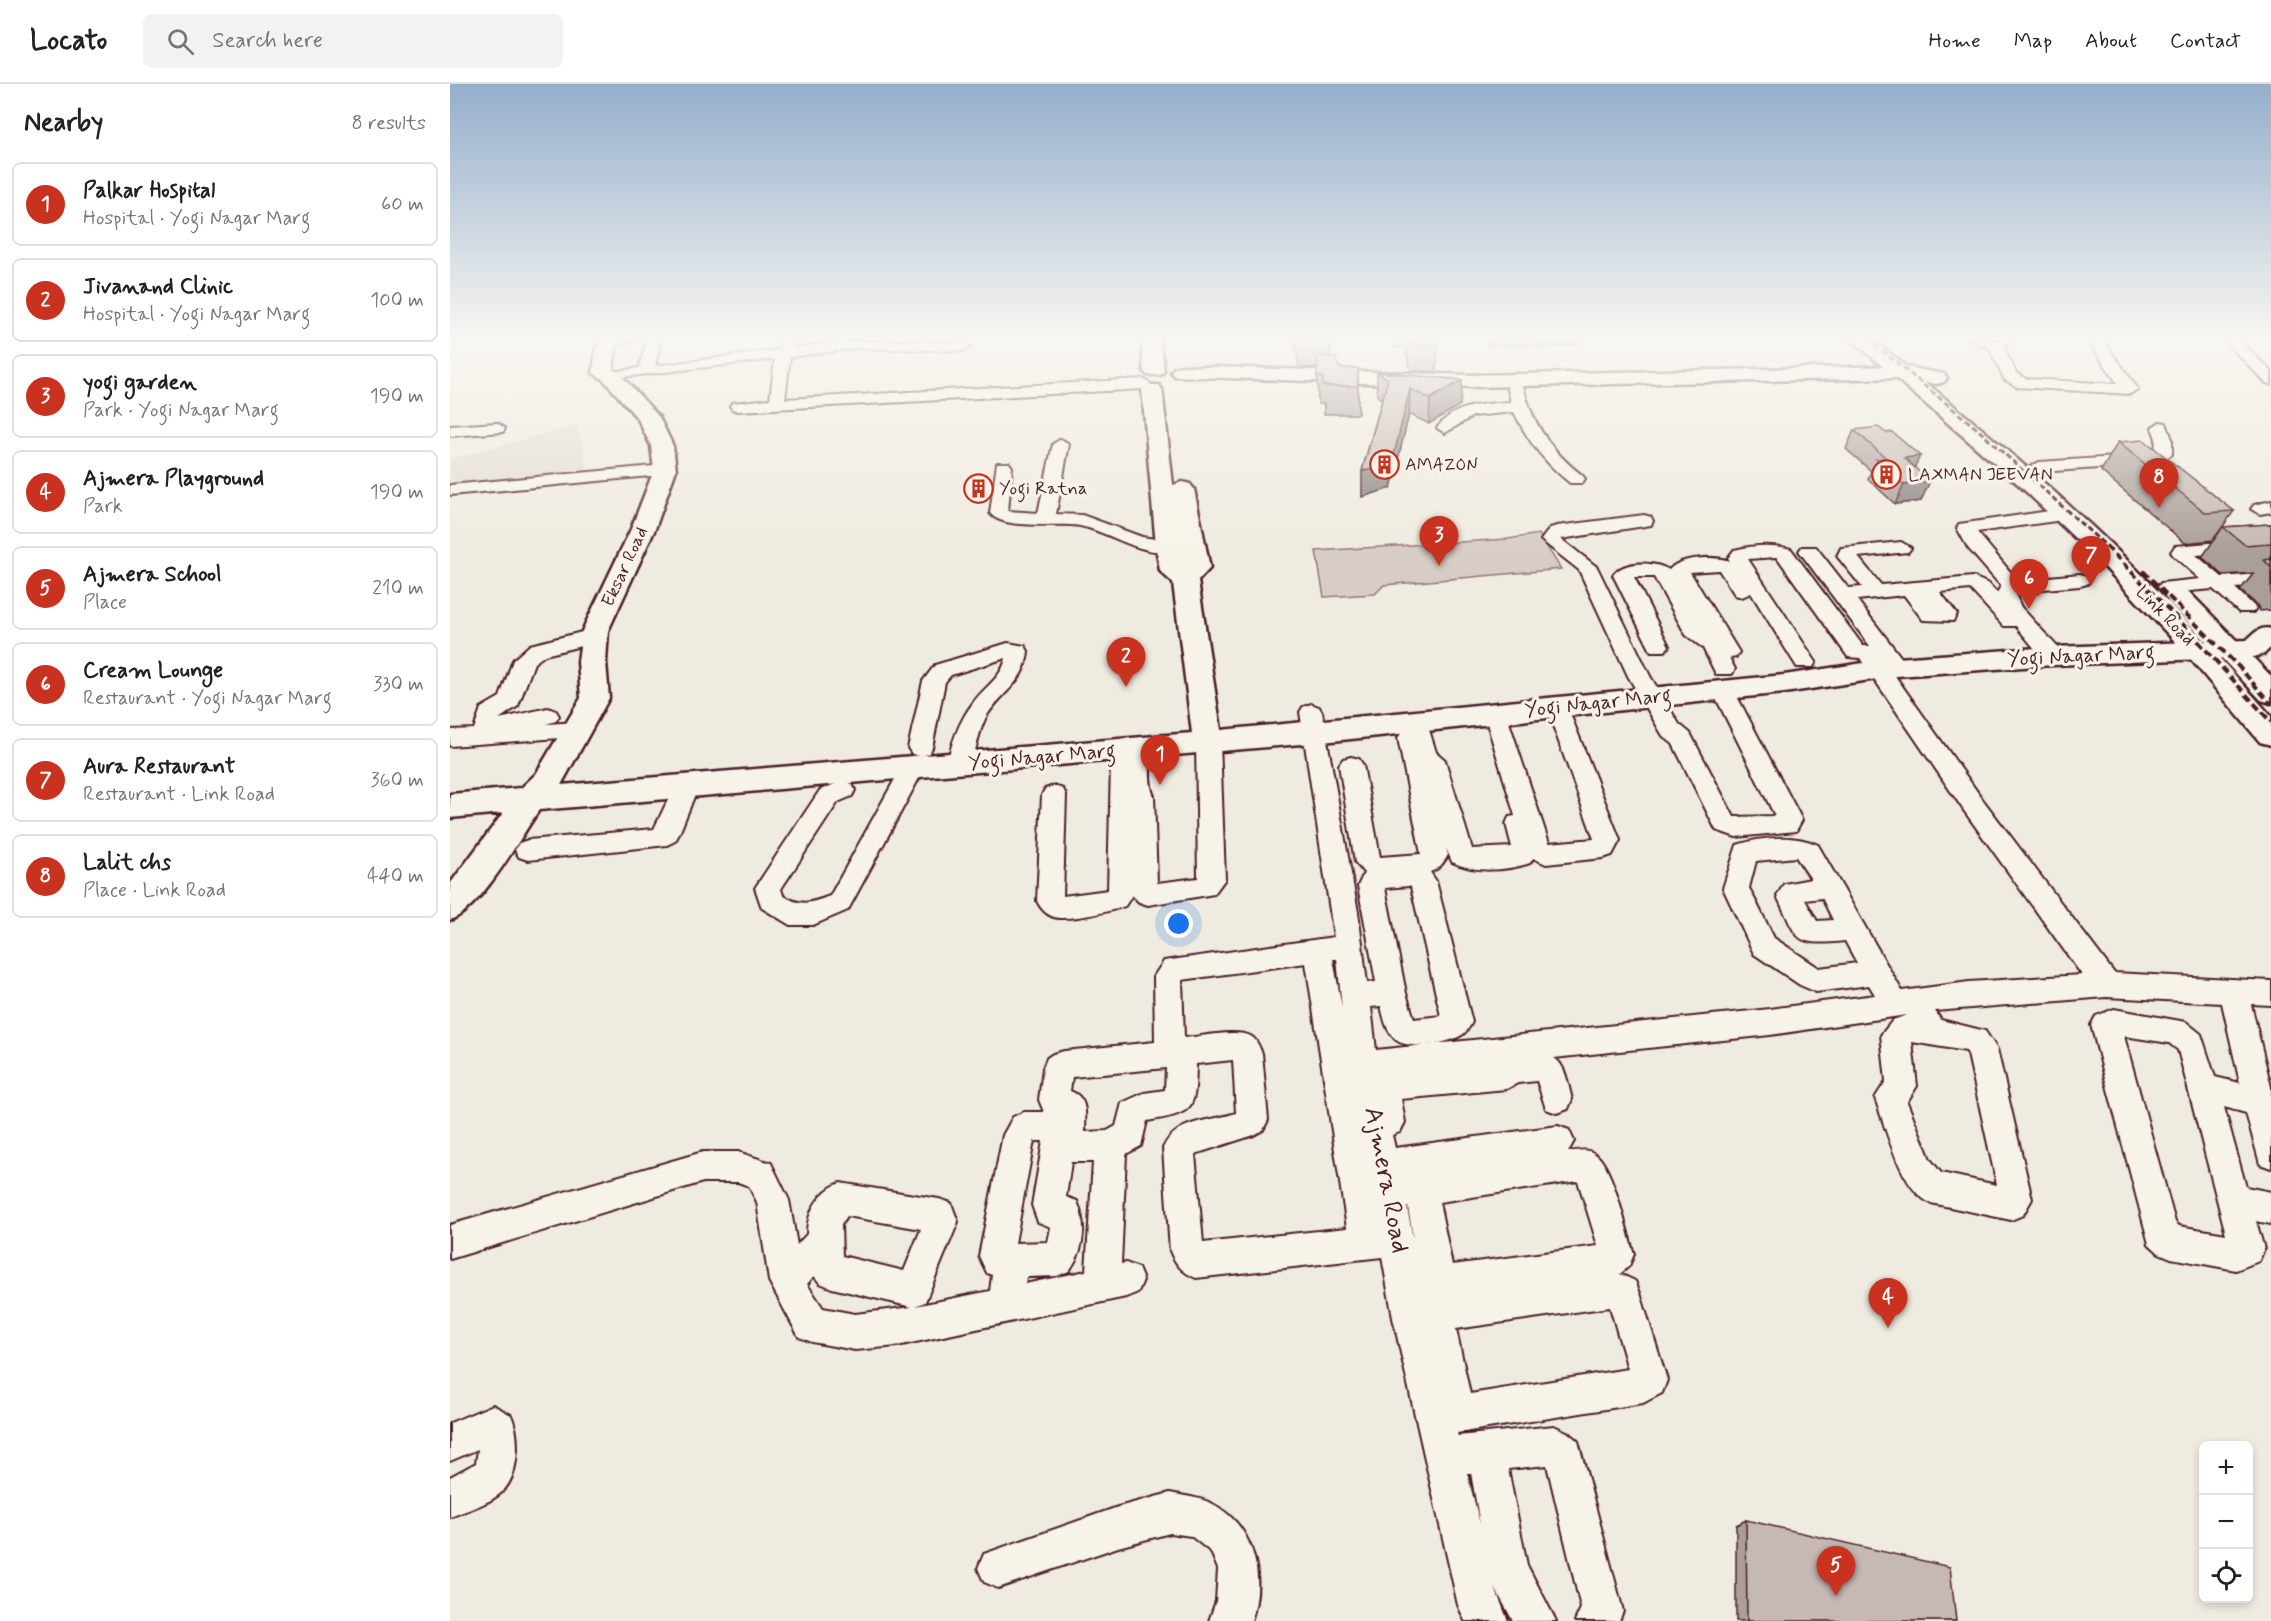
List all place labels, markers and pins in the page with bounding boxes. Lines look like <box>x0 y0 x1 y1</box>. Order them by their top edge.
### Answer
building icon: AMAZON <box>1368 449 1400 481</box>
place label: AMAZON <box>1405 453 1478 477</box>
pin: 8 <box>2140 458 2178 508</box>
building icon: LAXMAN JEEVAN <box>1871 459 1903 491</box>
place label: LAXMAN JEEVAN <box>1908 463 2053 487</box>
building icon: Yogi Ratna <box>962 473 994 505</box>
place label: Yogi Ratna <box>999 477 1087 503</box>
pin: 3 <box>1420 516 1458 566</box>
pin: 7 <box>2072 536 2110 586</box>
pin: 6 <box>2010 560 2048 609</box>
pin: 2 <box>1106 638 1146 687</box>
pin: 1 <box>1140 736 1180 785</box>
pin: 4 <box>1868 1278 1908 1328</box>
pin: 5 <box>1816 1546 1856 1596</box>

